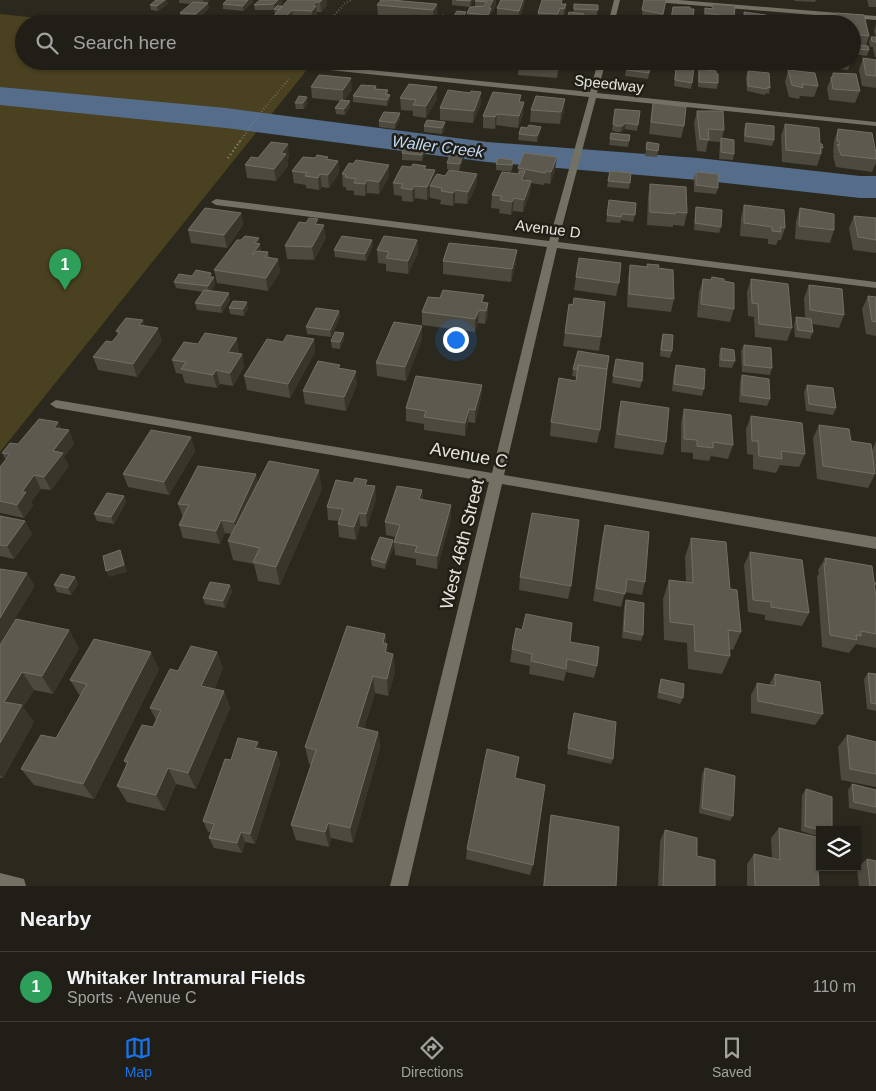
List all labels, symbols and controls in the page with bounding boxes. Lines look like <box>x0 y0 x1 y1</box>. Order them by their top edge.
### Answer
search box <box>15 15 861 70</box>
icon: search <box>33 29 61 57</box>
text: Search here <box>73 32 177 53</box>
street label: Speedway <box>573 71 645 96</box>
water label: Waller Creek <box>391 132 486 161</box>
street label: Avenue D <box>514 216 582 241</box>
pin: 1 <box>49 249 81 290</box>
your location <box>443 327 469 353</box>
street label: Avenue C <box>428 438 510 472</box>
street label: West 46th Street <box>436 477 488 611</box>
map controls <box>816 826 861 871</box>
button: layers <box>816 826 861 871</box>
text: Nearby <box>20 907 91 930</box>
text: Whitaker Intramural Fields <box>67 967 306 988</box>
text: 1 <box>32 978 40 995</box>
text: 110 m <box>813 978 856 995</box>
text: Sports · Avenue C <box>67 989 197 1006</box>
tab: Map <box>124 1034 152 1080</box>
tab: Directions <box>401 1034 463 1080</box>
tab: Saved <box>712 1034 752 1080</box>

